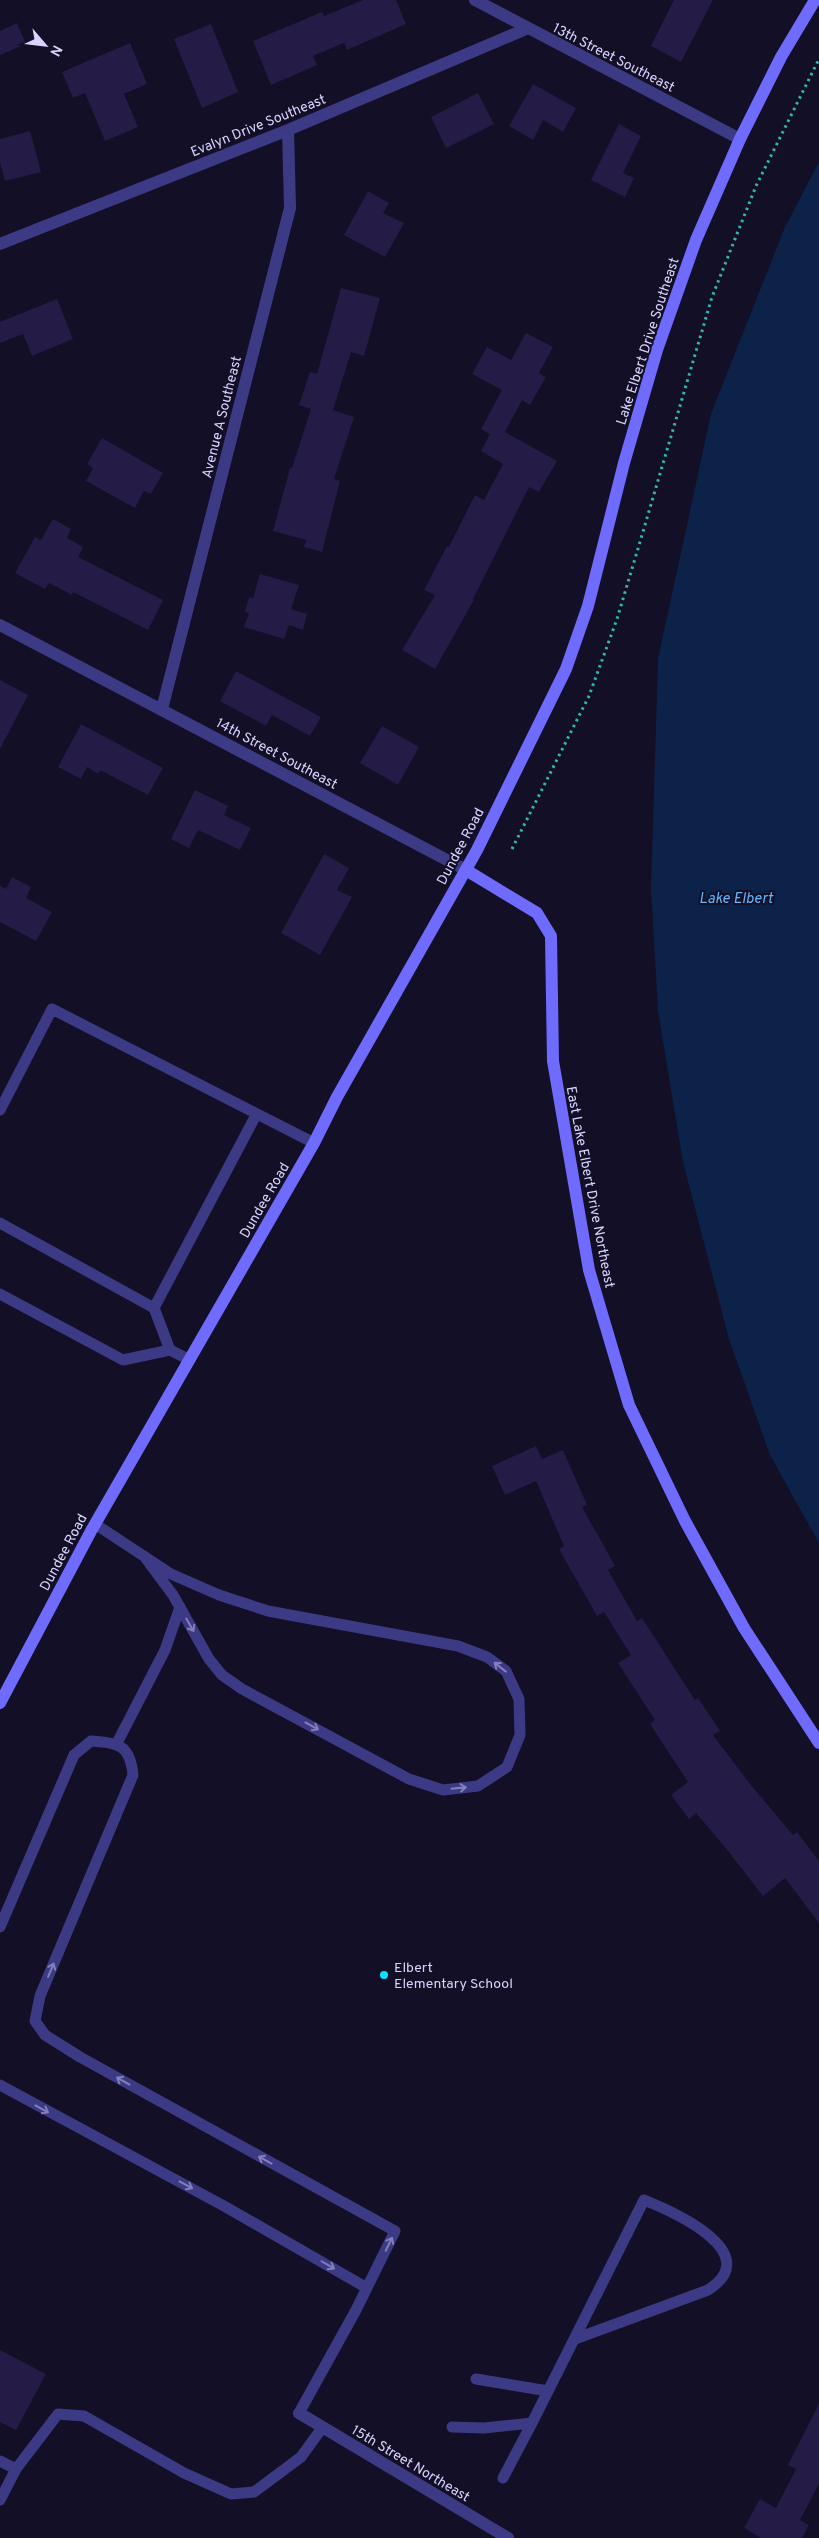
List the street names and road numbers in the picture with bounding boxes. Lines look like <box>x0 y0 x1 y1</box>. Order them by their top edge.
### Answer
street label: 13th Street Southeast <box>549 20 677 97</box>
street label: Evalyn Drive Southeast <box>189 91 329 161</box>
street label: Lake Elbert Drive Southeast <box>613 256 684 427</box>
street label: Avenue A Southeast <box>199 355 246 480</box>
street label: 14th Street Southeast <box>213 715 340 794</box>
street label: Dundee Road <box>434 805 489 888</box>
street label: East Lake Elbert Drive Northeast <box>562 1085 617 1290</box>
street label: Dundee Road <box>237 1160 294 1242</box>
street label: Dundee Road <box>37 1511 92 1594</box>
street label: 15th Street Northeast <box>348 2422 472 2506</box>

